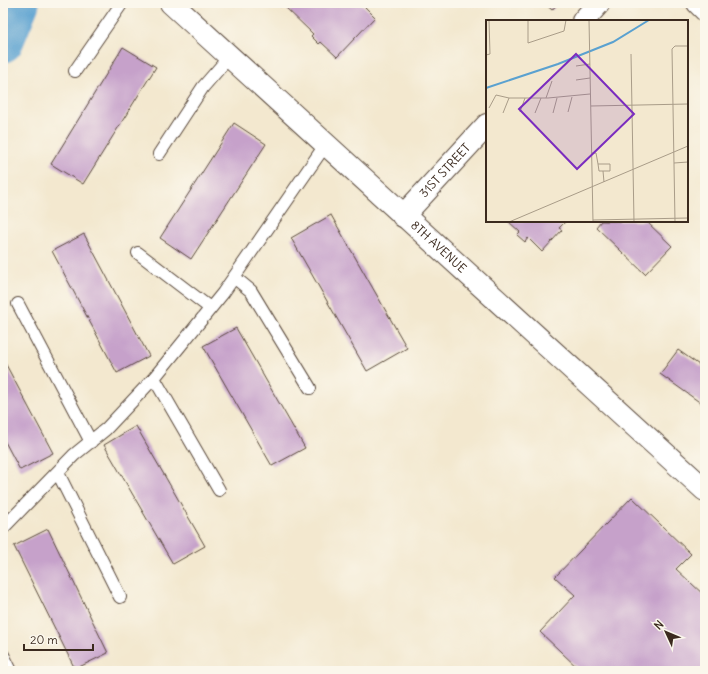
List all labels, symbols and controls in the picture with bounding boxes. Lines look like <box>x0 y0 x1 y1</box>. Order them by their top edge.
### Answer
inset map <box>486 20 688 222</box>
street label: 31ST STREET <box>416 140 473 200</box>
street label: 8TH AVENUE <box>408 217 470 276</box>
north arrow <box>646 612 686 652</box>
text: N <box>651 617 666 633</box>
scale bar <box>24 626 93 652</box>
text: 20 m <box>30 632 58 647</box>

